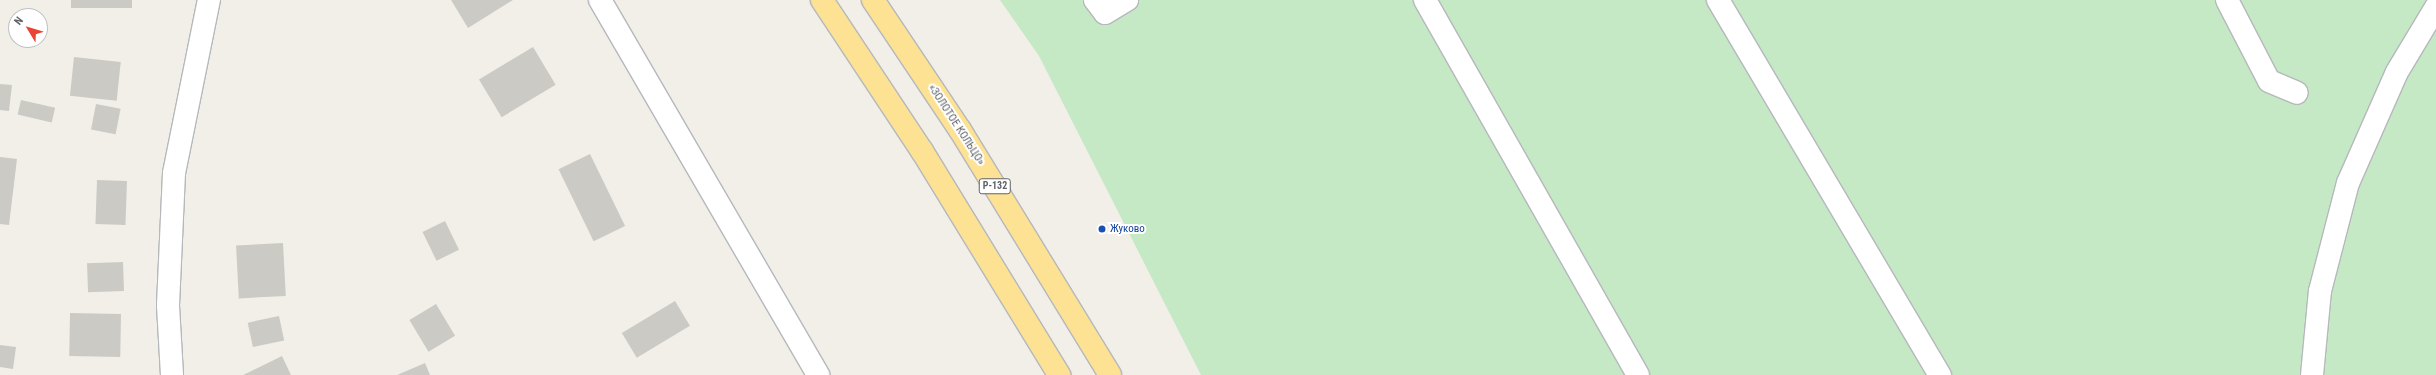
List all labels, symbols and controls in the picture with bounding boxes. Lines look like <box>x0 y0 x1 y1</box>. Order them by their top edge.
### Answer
north arrow <box>8 8 48 48</box>
text: N <box>12 14 26 28</box>
street label: «ЗОЛОТОЕ КОЛЬЦО» <box>925 82 987 168</box>
road number: Р-132 <box>978 178 1012 194</box>
place label: Жуково <box>1110 222 1145 236</box>
marker: Жуково <box>1097 224 1107 234</box>

